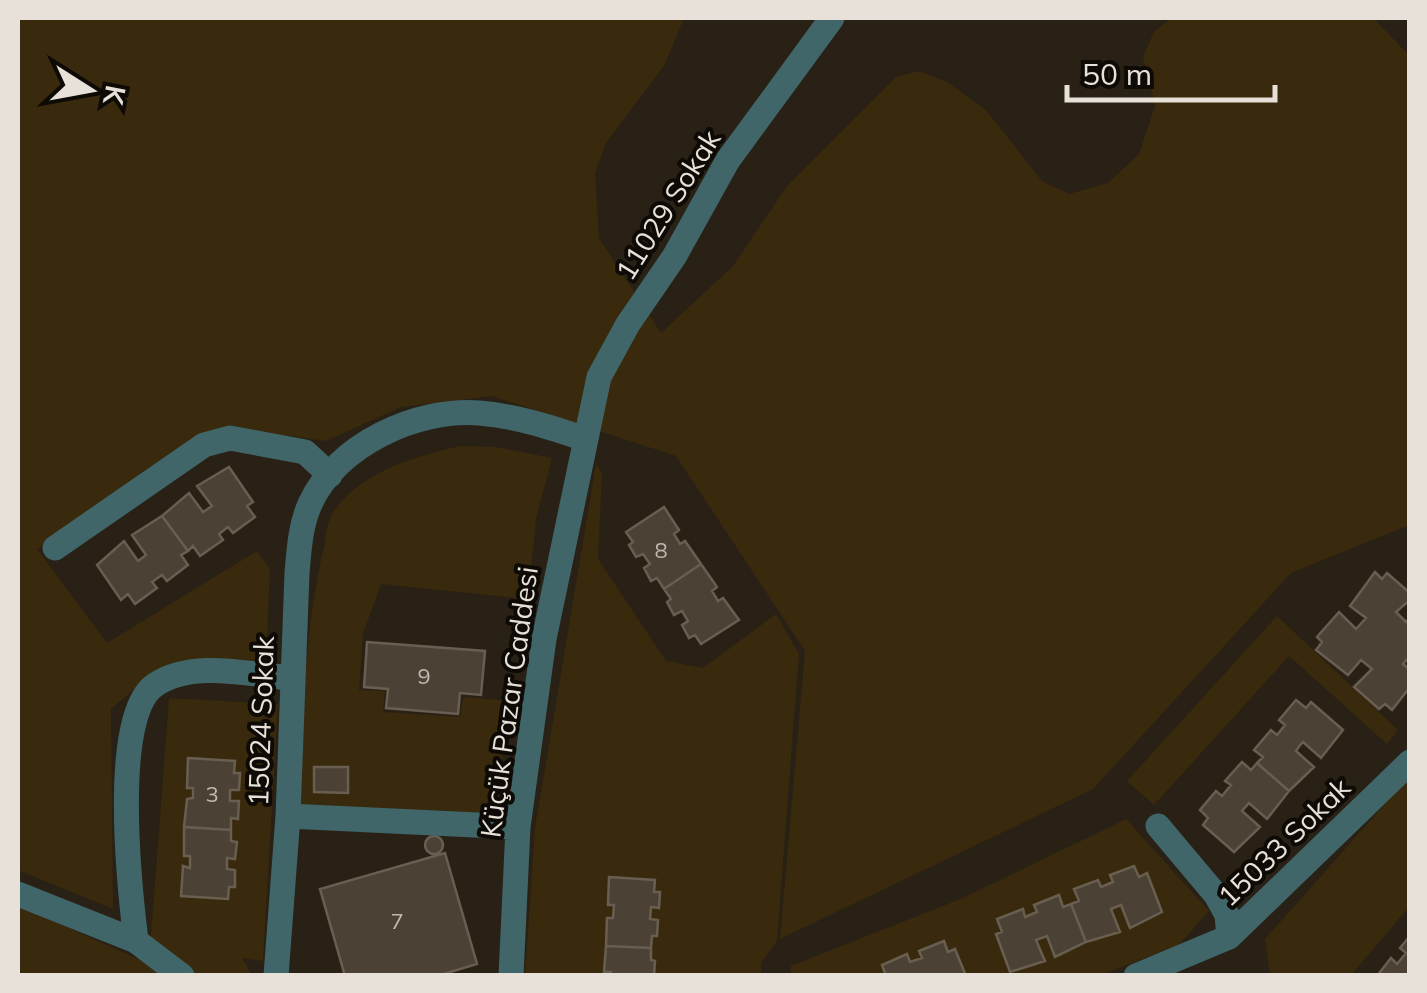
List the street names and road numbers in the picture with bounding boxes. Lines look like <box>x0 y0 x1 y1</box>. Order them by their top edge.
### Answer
street label: 11029 Sokak <box>608 123 728 286</box>
street label: Küçük Pazar Caddesi <box>472 564 545 840</box>
street label: 15024 Sokak <box>240 635 281 807</box>
street label: 15033 Sokak <box>1210 770 1357 913</box>

